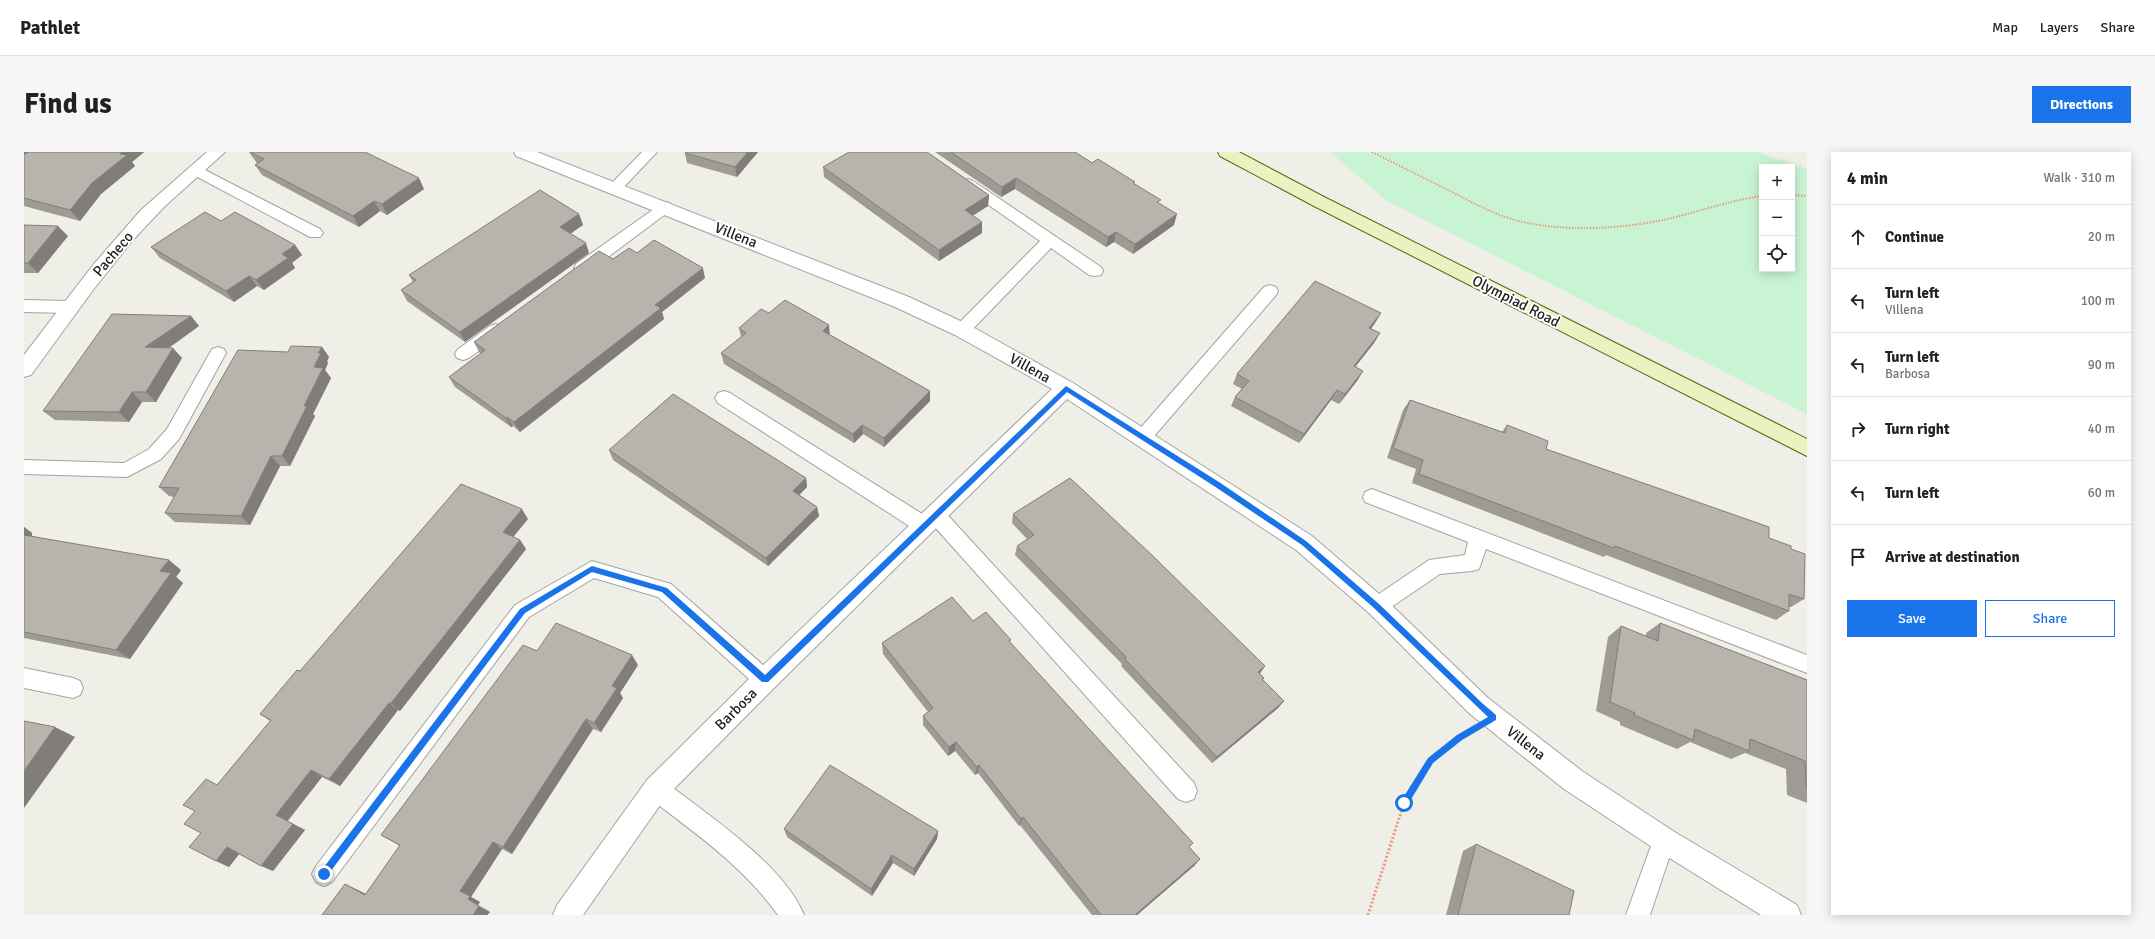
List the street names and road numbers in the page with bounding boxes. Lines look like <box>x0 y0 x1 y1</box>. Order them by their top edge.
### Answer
street label: Villena <box>712 218 760 252</box>
street label: Pacheco <box>89 228 137 280</box>
street label: Olympiad Road <box>1469 271 1563 331</box>
street label: Villena <box>1006 349 1054 387</box>
street label: Barbosa <box>711 684 761 734</box>
street label: Villena <box>1503 722 1549 764</box>

